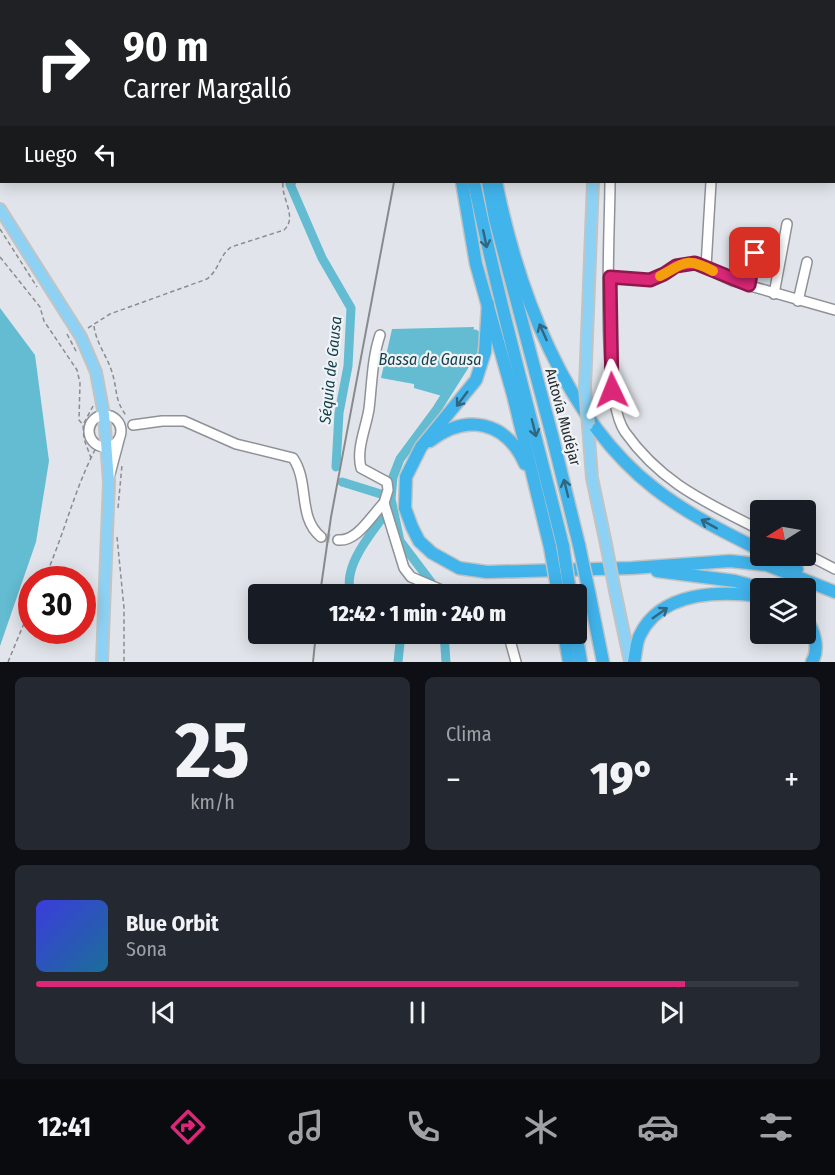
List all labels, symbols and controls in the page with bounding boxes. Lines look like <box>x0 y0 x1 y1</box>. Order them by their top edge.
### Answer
text: 90 m <box>123 22 208 72</box>
icon: right <box>24 24 102 102</box>
text: Carrer Margalló <box>123 73 292 105</box>
icon: left <box>89 138 122 171</box>
text: Luego <box>24 141 77 168</box>
pin <box>729 227 780 278</box>
one-way arrow <box>480 229 491 248</box>
icon: arrive <box>738 236 771 269</box>
water label: Séquia de Gausa <box>315 315 346 426</box>
one-way arrow <box>537 324 548 342</box>
water label: Bassa de Gausa <box>378 350 482 369</box>
position arrow <box>580 358 644 422</box>
street label: Autovía Mudéjar <box>541 366 585 468</box>
one-way arrow <box>456 390 469 406</box>
one-way arrow <box>529 418 541 437</box>
one-way arrow <box>559 479 571 498</box>
north arrow <box>750 500 816 566</box>
map controls <box>750 500 816 644</box>
one-way arrow <box>700 517 717 529</box>
speed limit sign: 30 <box>18 566 96 644</box>
button: layers <box>750 578 816 644</box>
text: 12:42 · 1 min · 240 m <box>329 600 506 627</box>
one-way arrow <box>652 607 668 619</box>
text: 25 <box>175 704 250 798</box>
text: Clima <box>446 722 491 746</box>
text: 19° <box>590 752 655 806</box>
text: − <box>446 760 461 800</box>
text: + <box>784 760 799 800</box>
text: km/h <box>190 790 235 814</box>
text: Blue Orbit <box>126 910 219 937</box>
text: Sona <box>126 937 167 961</box>
icon: previous <box>147 996 180 1029</box>
icon: pause <box>401 996 434 1029</box>
icon: next <box>655 996 688 1029</box>
icon: directions <box>167 1106 209 1148</box>
icon: music <box>285 1106 327 1148</box>
icon: phone <box>402 1106 444 1148</box>
icon: climate <box>520 1106 562 1148</box>
icon: car <box>637 1106 679 1148</box>
icon: filters <box>755 1106 797 1148</box>
text: 12:41 <box>38 1111 91 1143</box>

